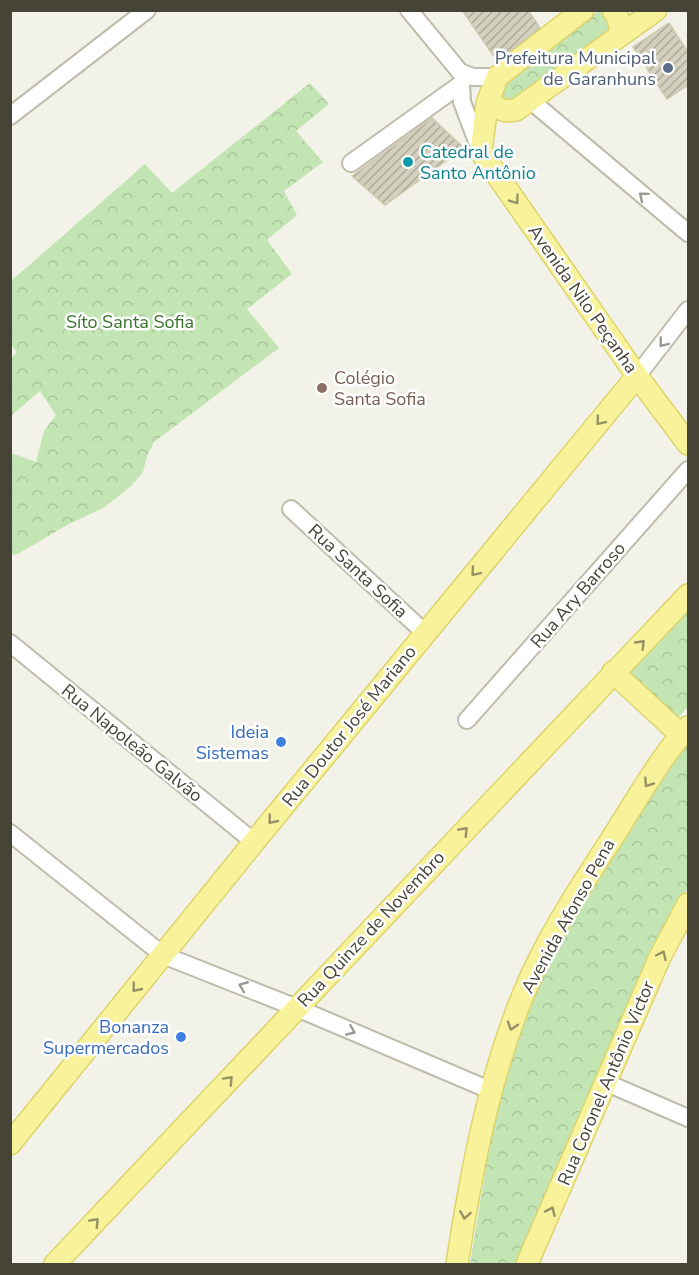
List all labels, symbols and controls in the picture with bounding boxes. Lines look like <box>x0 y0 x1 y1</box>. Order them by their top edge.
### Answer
place label: Prefeitura Municipal de Garanhuns <box>495 46 657 91</box>
marker: Prefeitura Municipal de Garanhuns <box>661 61 675 75</box>
place label: Catedral de Santo Antônio <box>420 140 536 185</box>
marker: Catedral de Santo Antônio <box>401 155 415 169</box>
one-way arrow <box>639 192 650 203</box>
one-way arrow <box>508 194 519 205</box>
street label: Avenida Nilo Peçanha <box>523 220 643 378</box>
park label: Síto Santa Sofia <box>66 310 194 334</box>
one-way arrow <box>659 336 670 347</box>
place label: Colégio Santa Sofia <box>334 366 426 411</box>
marker: Colégio Santa Sofia <box>315 381 329 395</box>
one-way arrow <box>596 414 607 425</box>
street label: Rua Santa Sofia <box>303 519 413 623</box>
street label: Rua Ary Barroso <box>525 537 631 653</box>
one-way arrow <box>472 565 483 576</box>
street label: Rua Doutor José Mariano <box>276 640 422 812</box>
one-way arrow <box>634 640 645 650</box>
street label: Rua Napoleão Galvão <box>56 679 208 807</box>
place label: Ideia Sistemas <box>196 720 269 765</box>
marker: Ideia Sistemas <box>274 735 288 749</box>
one-way arrow <box>644 776 655 787</box>
one-way arrow <box>268 813 279 824</box>
one-way arrow <box>457 828 468 838</box>
street label: Avenida Afonso Pena <box>516 835 620 997</box>
street label: Rua Quinze de Novembro <box>292 846 450 1012</box>
one-way arrow <box>654 950 666 961</box>
street label: Rua Coronel Antônio Victor <box>552 977 660 1189</box>
one-way arrow <box>132 981 143 992</box>
one-way arrow <box>238 981 249 993</box>
place label: Bonanza Supermercados <box>43 1015 169 1060</box>
one-way arrow <box>507 1020 519 1031</box>
one-way arrow <box>345 1024 356 1036</box>
marker: Bonanza Supermercados <box>174 1030 188 1044</box>
one-way arrow <box>222 1076 233 1087</box>
one-way arrow <box>544 1206 556 1217</box>
one-way arrow <box>459 1210 471 1219</box>
one-way arrow <box>88 1218 99 1229</box>

